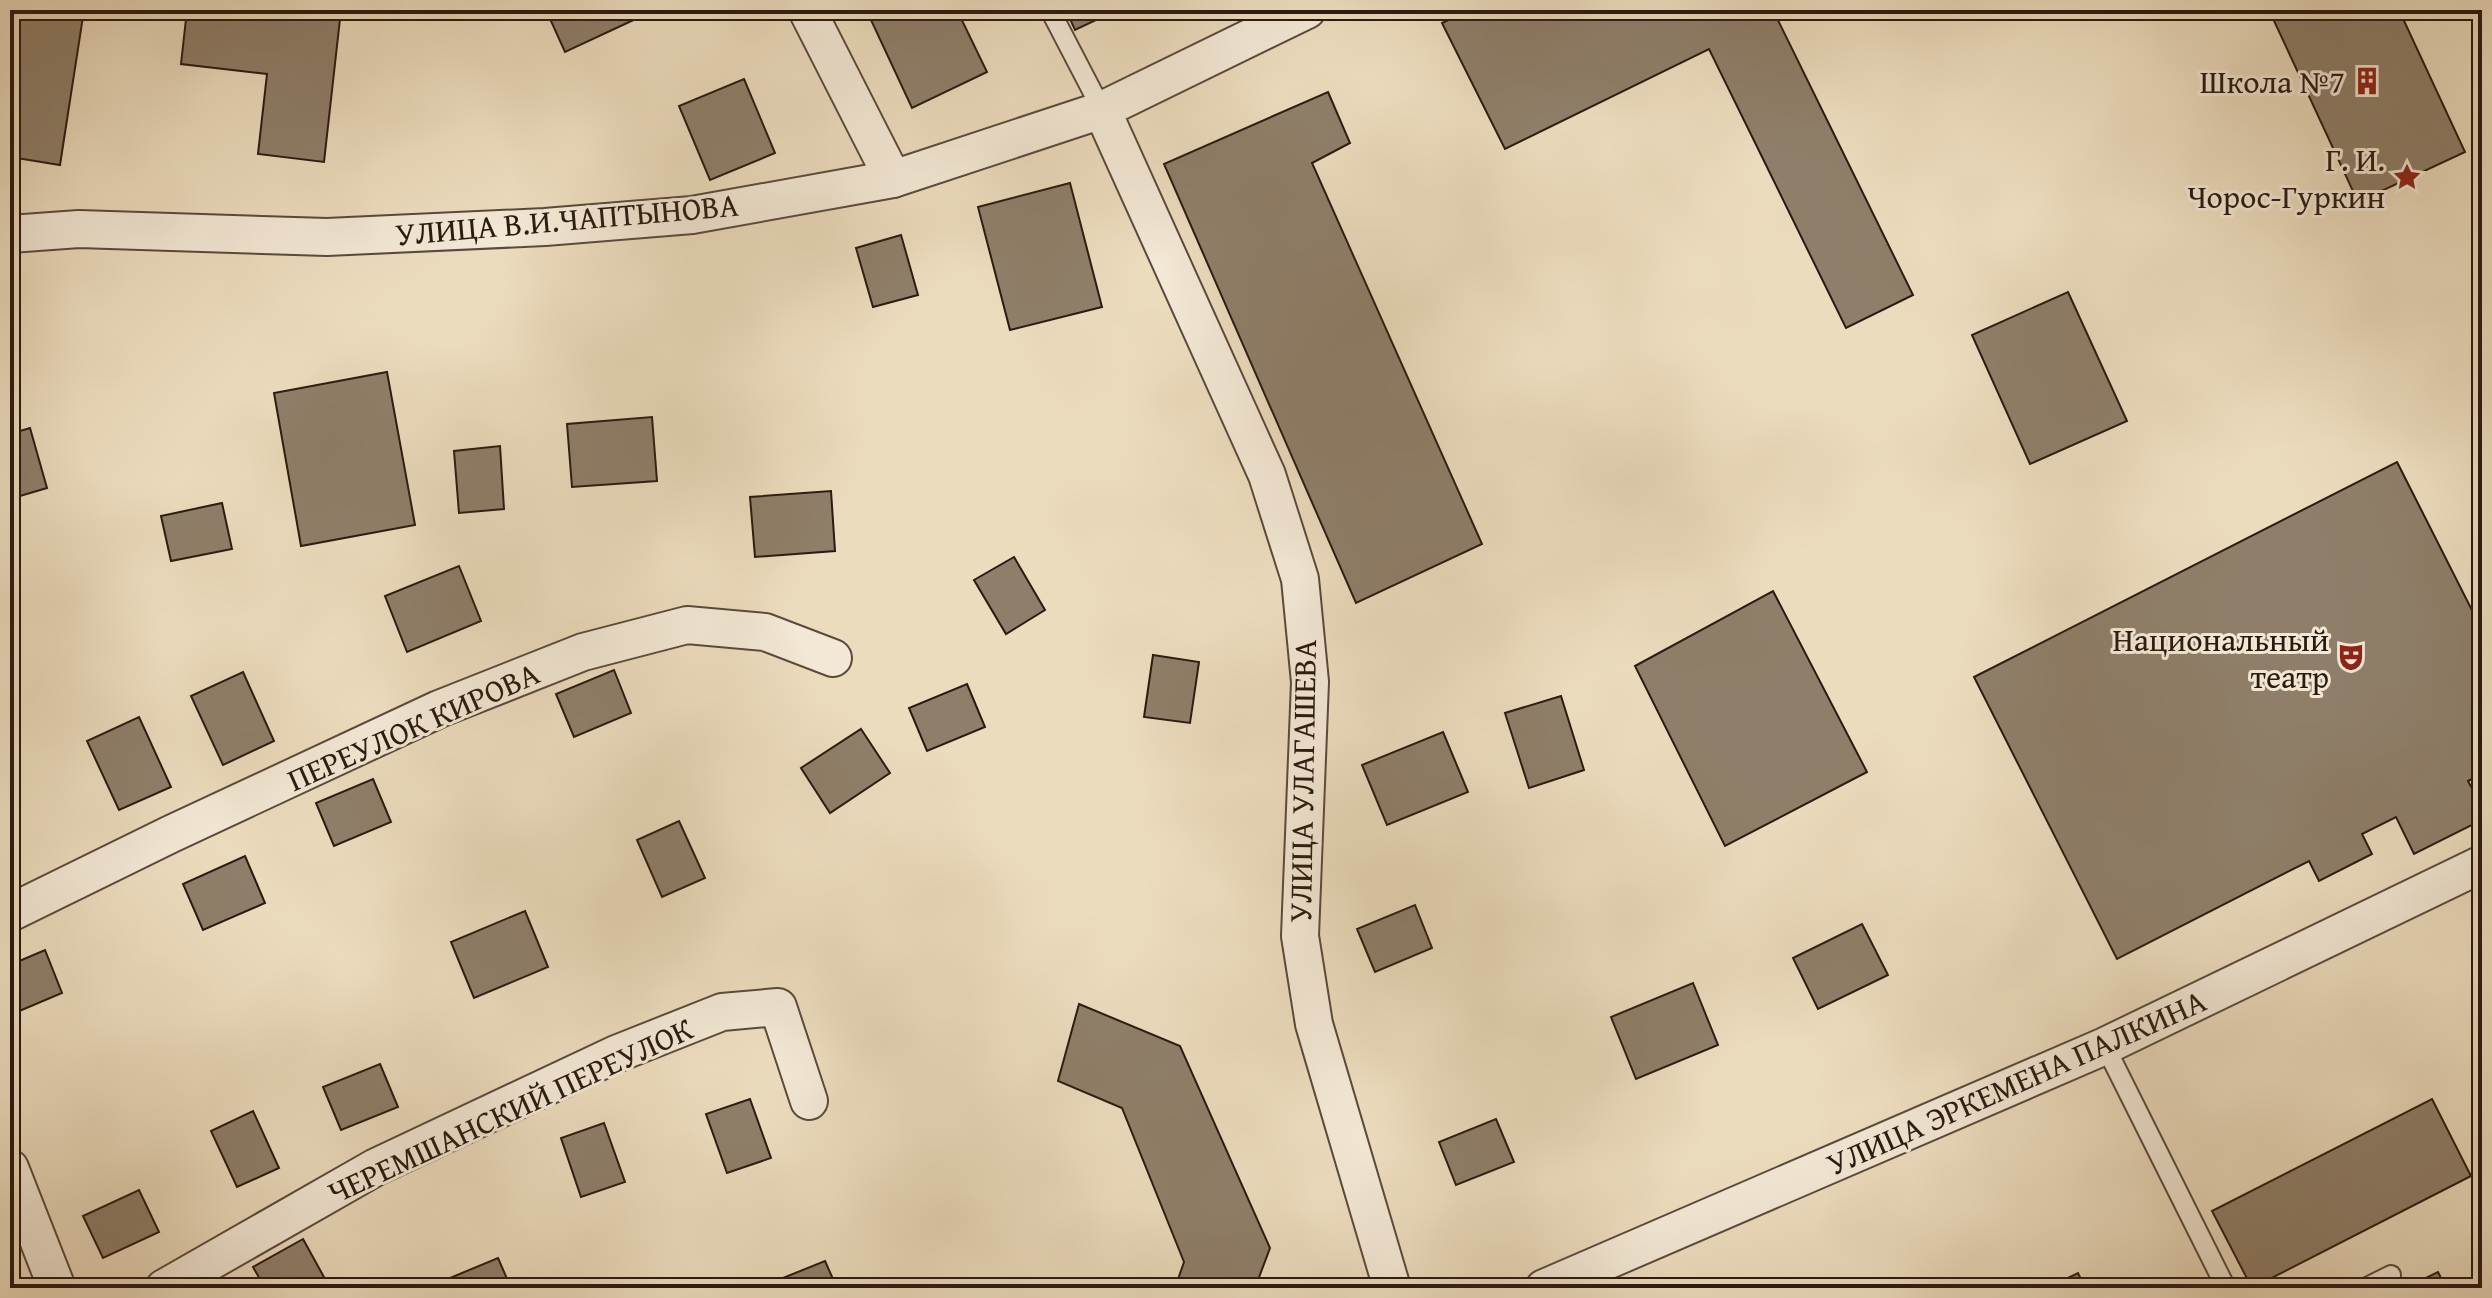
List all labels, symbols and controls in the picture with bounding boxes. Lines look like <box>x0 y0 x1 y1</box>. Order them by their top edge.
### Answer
place label: Школа №7 <box>2200 58 2345 105</box>
building icon: Школа №7 <box>2352 66 2382 96</box>
place label: Г. И. Чорос-Гуркин <box>2187 136 2385 220</box>
place icon: Г. И. Чорос-Гуркин <box>2392 162 2422 192</box>
street label: УЛИЦА В.И.ЧАПТЫНОВА <box>394 181 741 257</box>
place label: Национальный театр <box>2112 616 2329 700</box>
street label: УЛИЦА УЛАГАШЕВА <box>1276 638 1328 923</box>
theatre icon: Национальный театр <box>2336 642 2366 672</box>
street label: ПЕРЕУЛОК КИРОВА <box>279 649 547 803</box>
street label: УЛИЦА ЭРКЕМЕНА ПАЛКИНА <box>1819 977 2214 1187</box>
street label: ЧЕРЕМШАНСКИЙ ПЕРЕУЛОК <box>320 1004 701 1215</box>

